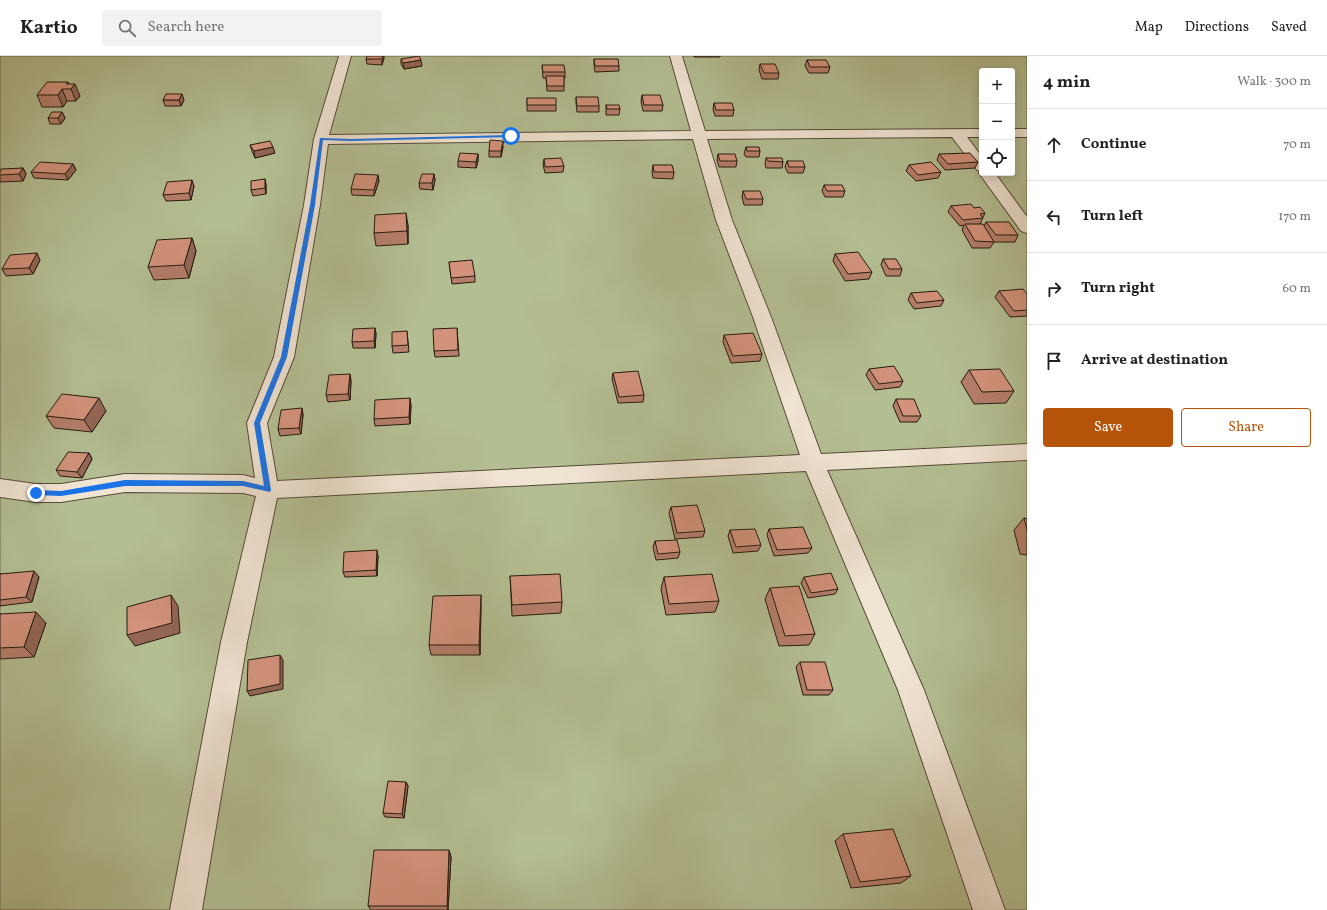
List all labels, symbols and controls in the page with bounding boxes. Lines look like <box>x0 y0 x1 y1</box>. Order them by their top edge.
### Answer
search box <box>102 10 382 46</box>
text: Kartio <box>20 15 78 41</box>
icon: search <box>116 17 138 39</box>
text: Search here <box>148 17 224 38</box>
text: Map <box>1135 18 1163 37</box>
text: Directions <box>1185 18 1249 37</box>
text: Saved <box>1271 18 1307 37</box>
map controls <box>979 68 1015 176</box>
button: + <box>979 68 1015 104</box>
text: 4 min <box>1043 71 1090 94</box>
text: Walk · 300 m <box>1237 73 1311 91</box>
button: − <box>979 104 1015 140</box>
route start <box>502 127 520 145</box>
icon: ahead <box>1043 134 1065 156</box>
text: Continue <box>1081 134 1146 155</box>
text: 70 m <box>1283 136 1311 154</box>
button: locate <box>979 140 1015 176</box>
icon: left <box>1043 206 1065 228</box>
text: Turn left <box>1081 206 1143 227</box>
text: 170 m <box>1278 208 1311 226</box>
icon: right <box>1043 278 1065 300</box>
text: Turn right <box>1081 278 1155 299</box>
text: 60 m <box>1283 280 1311 298</box>
icon: arrive <box>1043 350 1065 372</box>
text: Arrive at destination <box>1081 350 1228 371</box>
button: Save <box>1043 408 1173 447</box>
button: Share <box>1181 408 1311 447</box>
route end <box>27 484 45 502</box>

